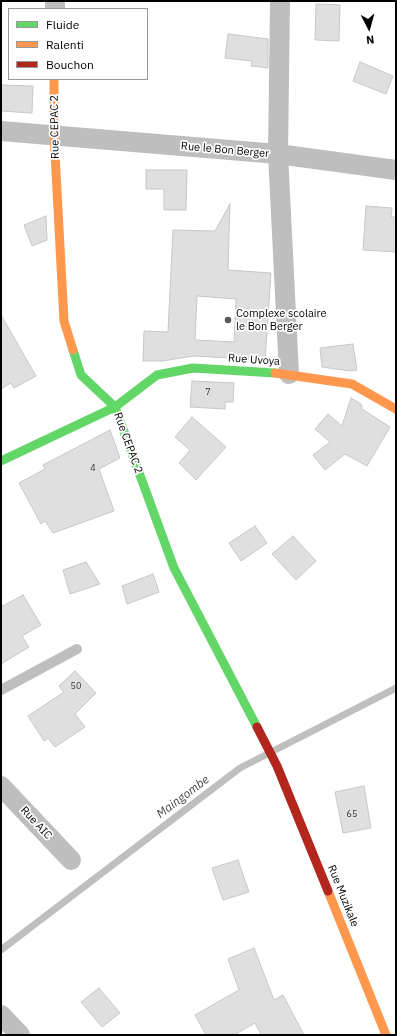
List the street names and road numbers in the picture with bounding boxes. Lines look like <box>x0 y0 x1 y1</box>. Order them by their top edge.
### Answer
street label: Rue CEPAC 2 <box>48 95 62 159</box>
street label: Rue le Bon Berger <box>180 140 270 160</box>
street label: Rue Uvoya <box>228 352 280 368</box>
street label: Rue CEPAC 2 <box>111 411 145 475</box>
street label: Rue AIC <box>17 804 55 842</box>
street label: Rue Muzikale <box>325 863 361 929</box>

